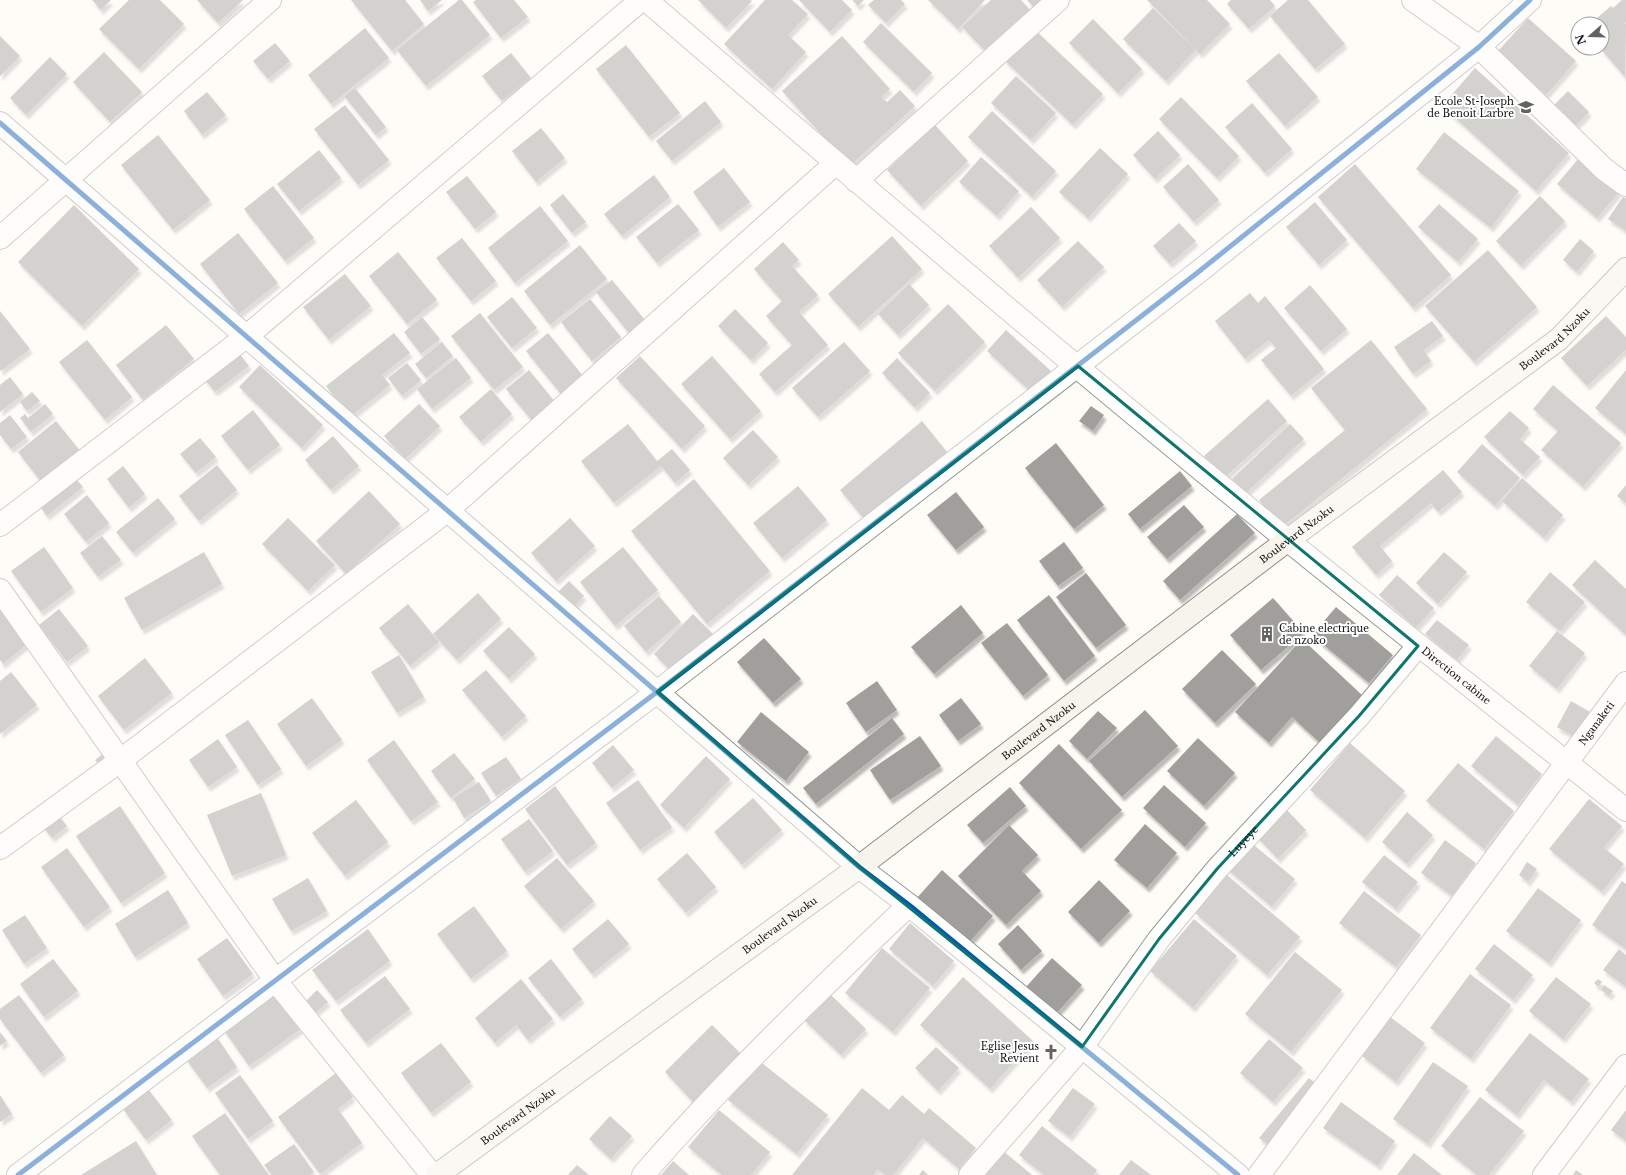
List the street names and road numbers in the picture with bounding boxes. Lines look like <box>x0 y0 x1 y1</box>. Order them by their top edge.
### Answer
street label: Boulevard Nzoku <box>1517 305 1593 373</box>
street label: Boulevard Nzoku <box>1257 502 1336 566</box>
street label: Direction cabine <box>1419 644 1494 707</box>
street label: Boulevard Nzoku <box>999 698 1078 763</box>
street label: Nganaketi <box>1576 698 1618 748</box>
street label: Luyeye <box>1226 823 1261 859</box>
street label: Boulevard Nzoku <box>740 894 820 957</box>
street label: Boulevard Nzoku <box>478 1085 558 1148</box>

